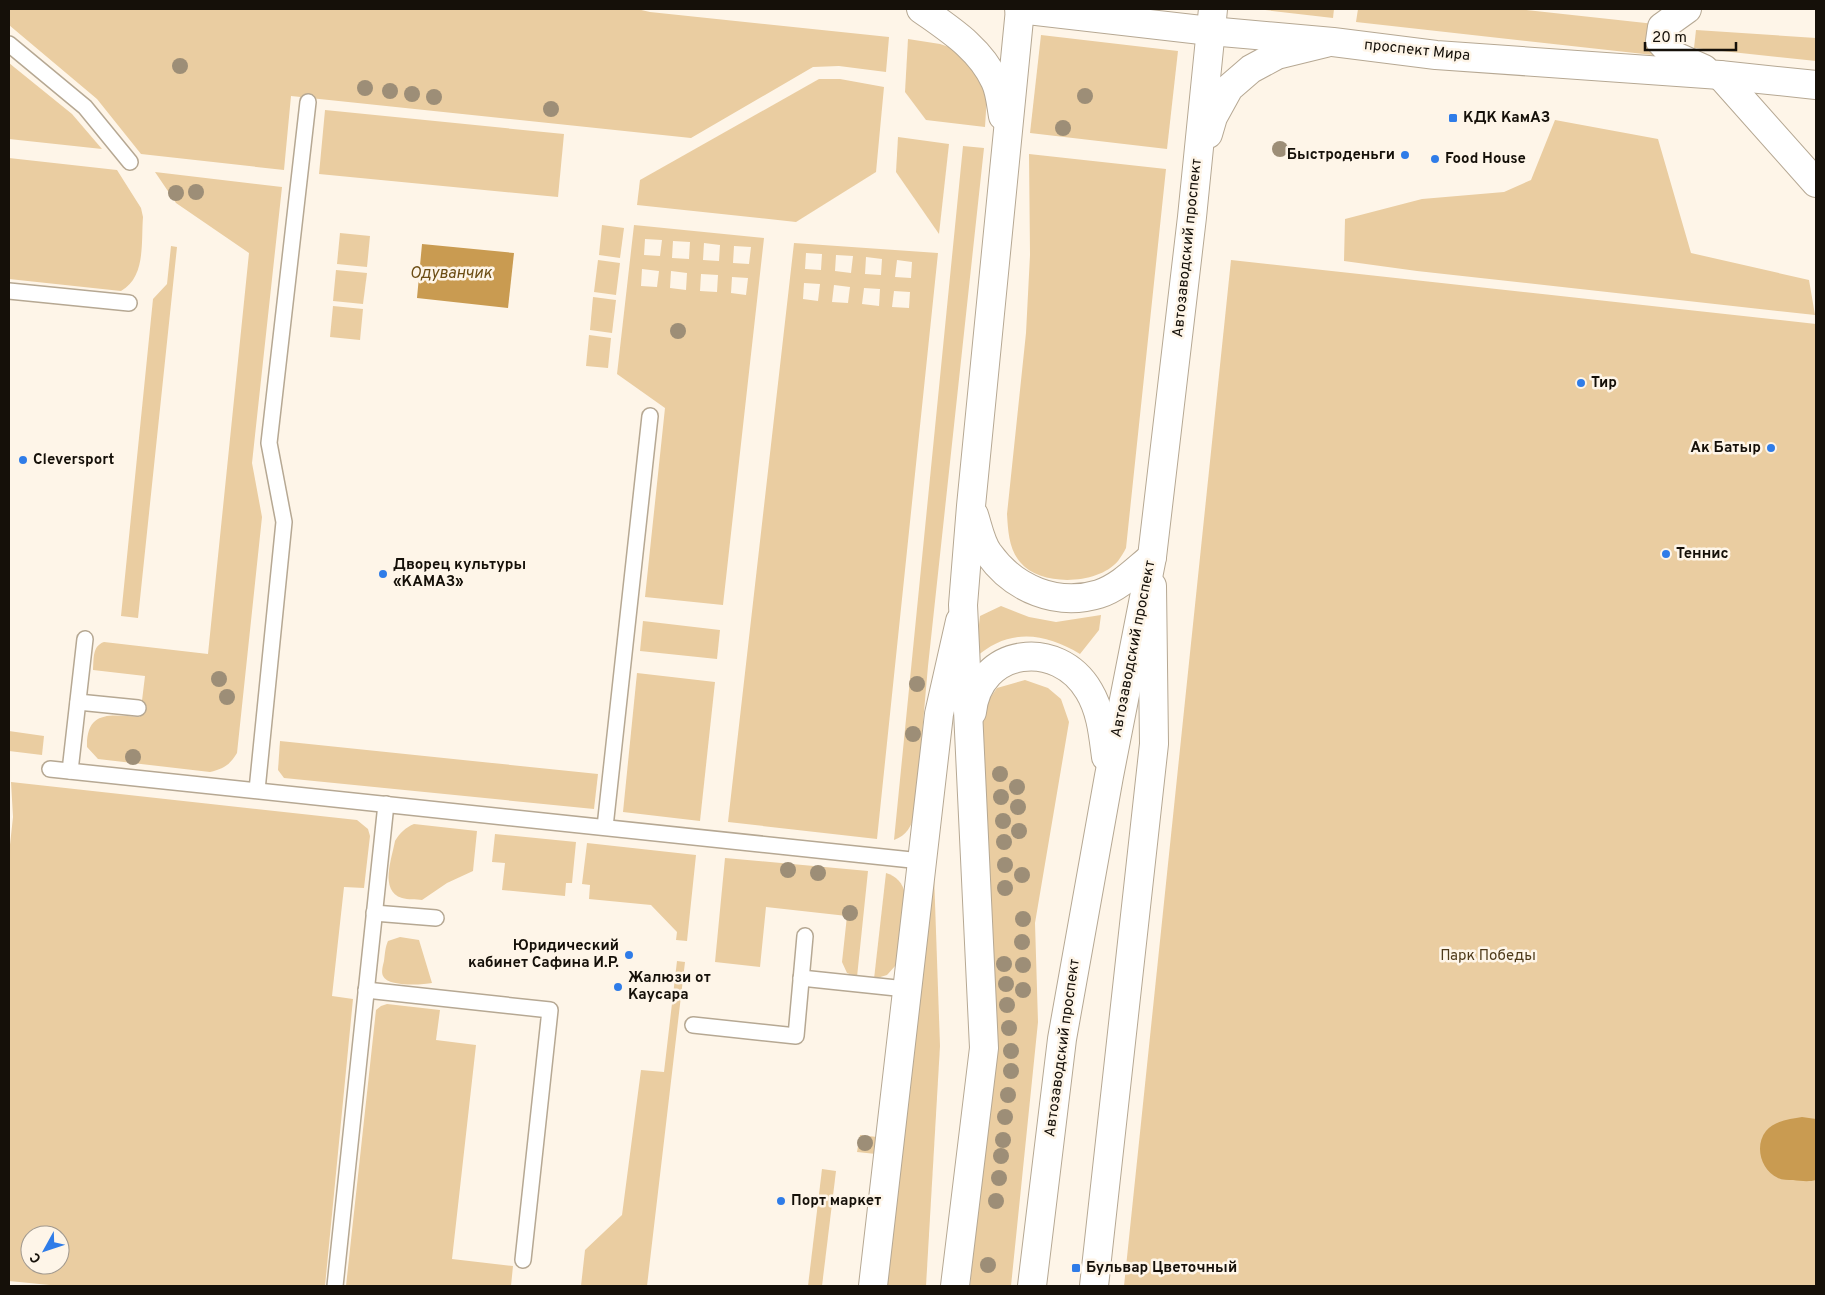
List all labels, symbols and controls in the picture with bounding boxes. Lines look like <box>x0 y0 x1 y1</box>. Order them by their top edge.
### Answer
scale bar <box>1645 20 1736 52</box>
text: 20 m <box>1652 29 1687 48</box>
street label: проспект Мира <box>1363 36 1471 66</box>
place label: КДК КамАЗ <box>1463 109 1550 128</box>
marker: КДК КамАЗ <box>1447 112 1459 124</box>
place label: Быстроденьги <box>1287 146 1395 165</box>
marker: Быстроденьги <box>1399 149 1411 161</box>
place label: Food House <box>1445 150 1526 169</box>
marker: Food House <box>1429 153 1441 165</box>
street label: Автозаводский проспект <box>1169 157 1207 338</box>
water label: Одуванчик <box>410 264 493 284</box>
place label: Тир <box>1591 374 1617 393</box>
marker: Тир <box>1575 377 1587 389</box>
place label: Ак Батыр <box>1690 439 1761 458</box>
marker: Ак Батыр <box>1765 442 1777 454</box>
place label: Cleversport <box>33 451 115 470</box>
marker: Cleversport <box>17 454 29 466</box>
place label: Теннис <box>1676 545 1729 564</box>
marker: Теннис <box>1660 548 1672 560</box>
place label: Дворец культуры «КАМАЗ» <box>393 556 526 592</box>
street label: Автозаводский проспект <box>1108 559 1161 739</box>
marker: Дворец культуры «КАМАЗ» <box>377 568 389 580</box>
place label: Юридический кабинет Сафина И.Р. <box>468 937 619 973</box>
park label: Парк Победы <box>1440 947 1536 966</box>
marker: Юридический кабинет Сафина И.Р. <box>623 949 635 961</box>
street label: Автозаводский проспект <box>1041 957 1085 1138</box>
place label: Жалюзи от Каусара <box>628 969 711 1005</box>
marker: Жалюзи от Каусара <box>612 981 624 993</box>
place label: Порт маркет <box>791 1192 881 1211</box>
marker: Порт маркет <box>775 1195 787 1207</box>
north arrow <box>20 1225 70 1275</box>
text: С <box>27 1248 46 1266</box>
place label: Бульвар Цветочный <box>1086 1259 1237 1278</box>
marker: Бульвар Цветочный <box>1070 1262 1082 1274</box>

